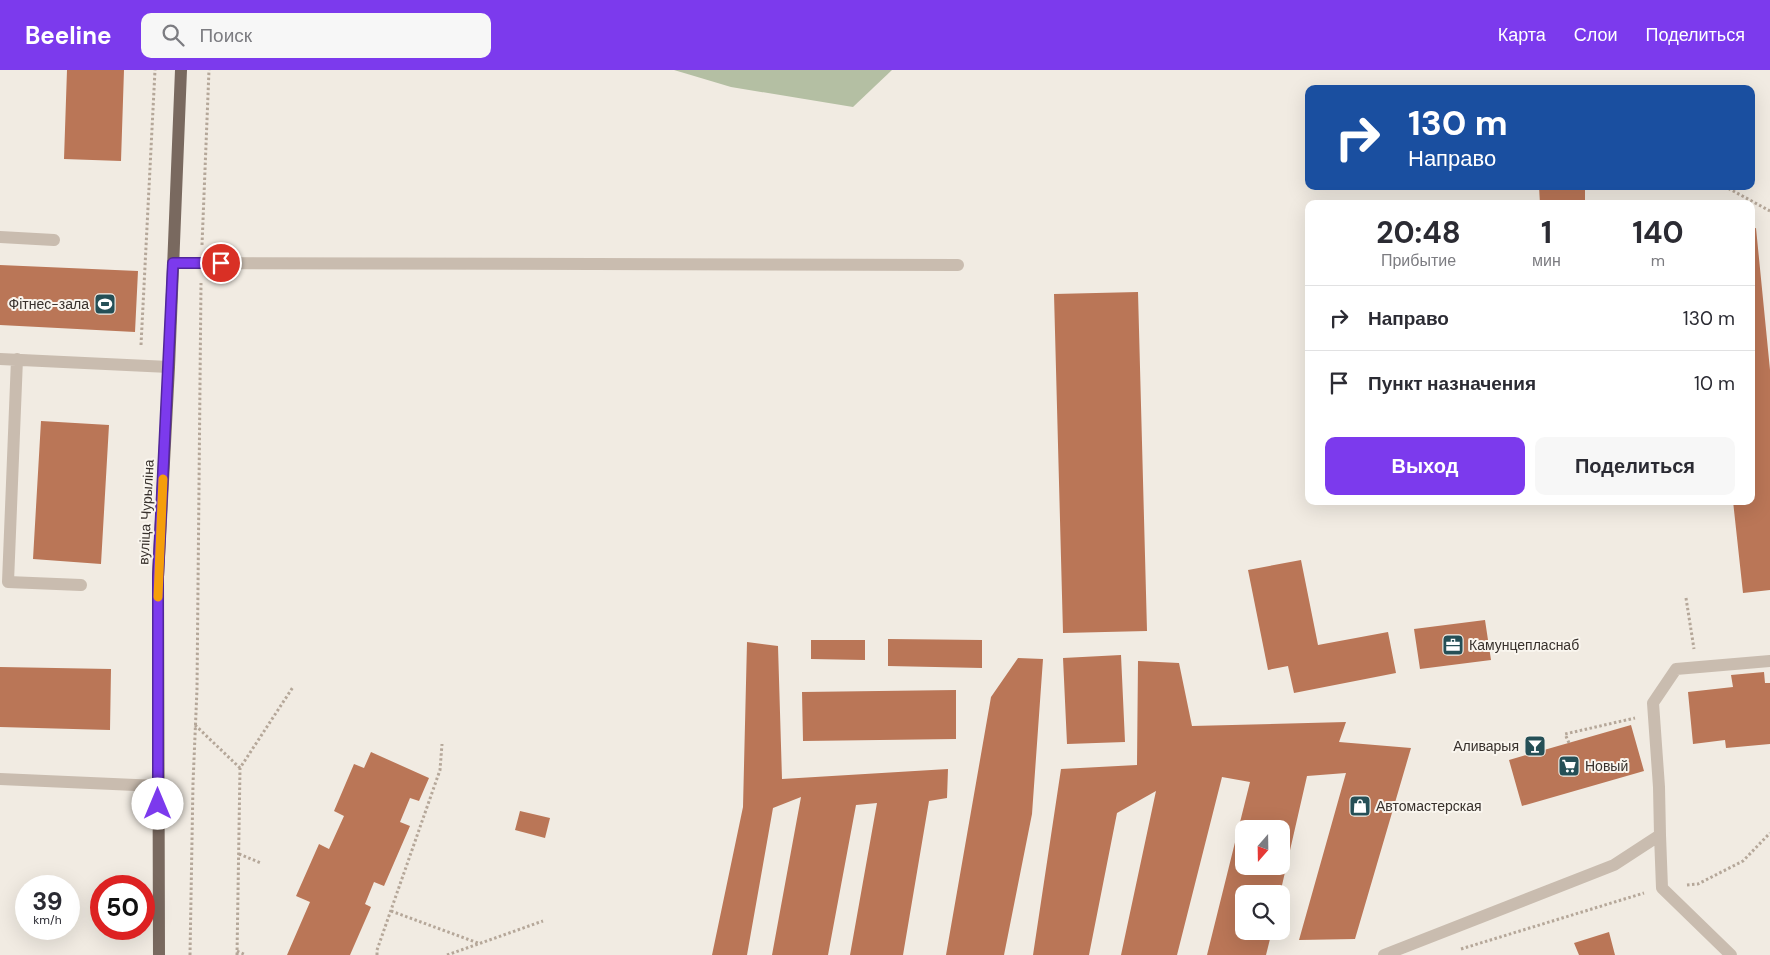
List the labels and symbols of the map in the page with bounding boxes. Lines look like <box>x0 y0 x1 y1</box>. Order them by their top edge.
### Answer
pin <box>200 242 242 284</box>
sports icon: Фітнес-зала <box>93 292 117 316</box>
place label: Фітнес-зала <box>9 295 89 313</box>
street label: вуліца Чурыліна <box>134 459 158 565</box>
office icon: Камунцепласнаб <box>1441 633 1465 657</box>
place label: Камунцепласнаб <box>1469 636 1579 654</box>
bar icon: Аливарыя <box>1523 734 1547 758</box>
place label: Аливарыя <box>1453 737 1519 755</box>
supermarket icon: Новый <box>1557 754 1581 778</box>
place label: Новый <box>1585 757 1628 775</box>
position arrow <box>131 777 183 829</box>
shop icon: Автомастерская <box>1348 794 1372 818</box>
place label: Автомастерская <box>1376 797 1482 815</box>
north arrow <box>1235 820 1290 875</box>
speed limit sign: 50 <box>90 875 155 940</box>

